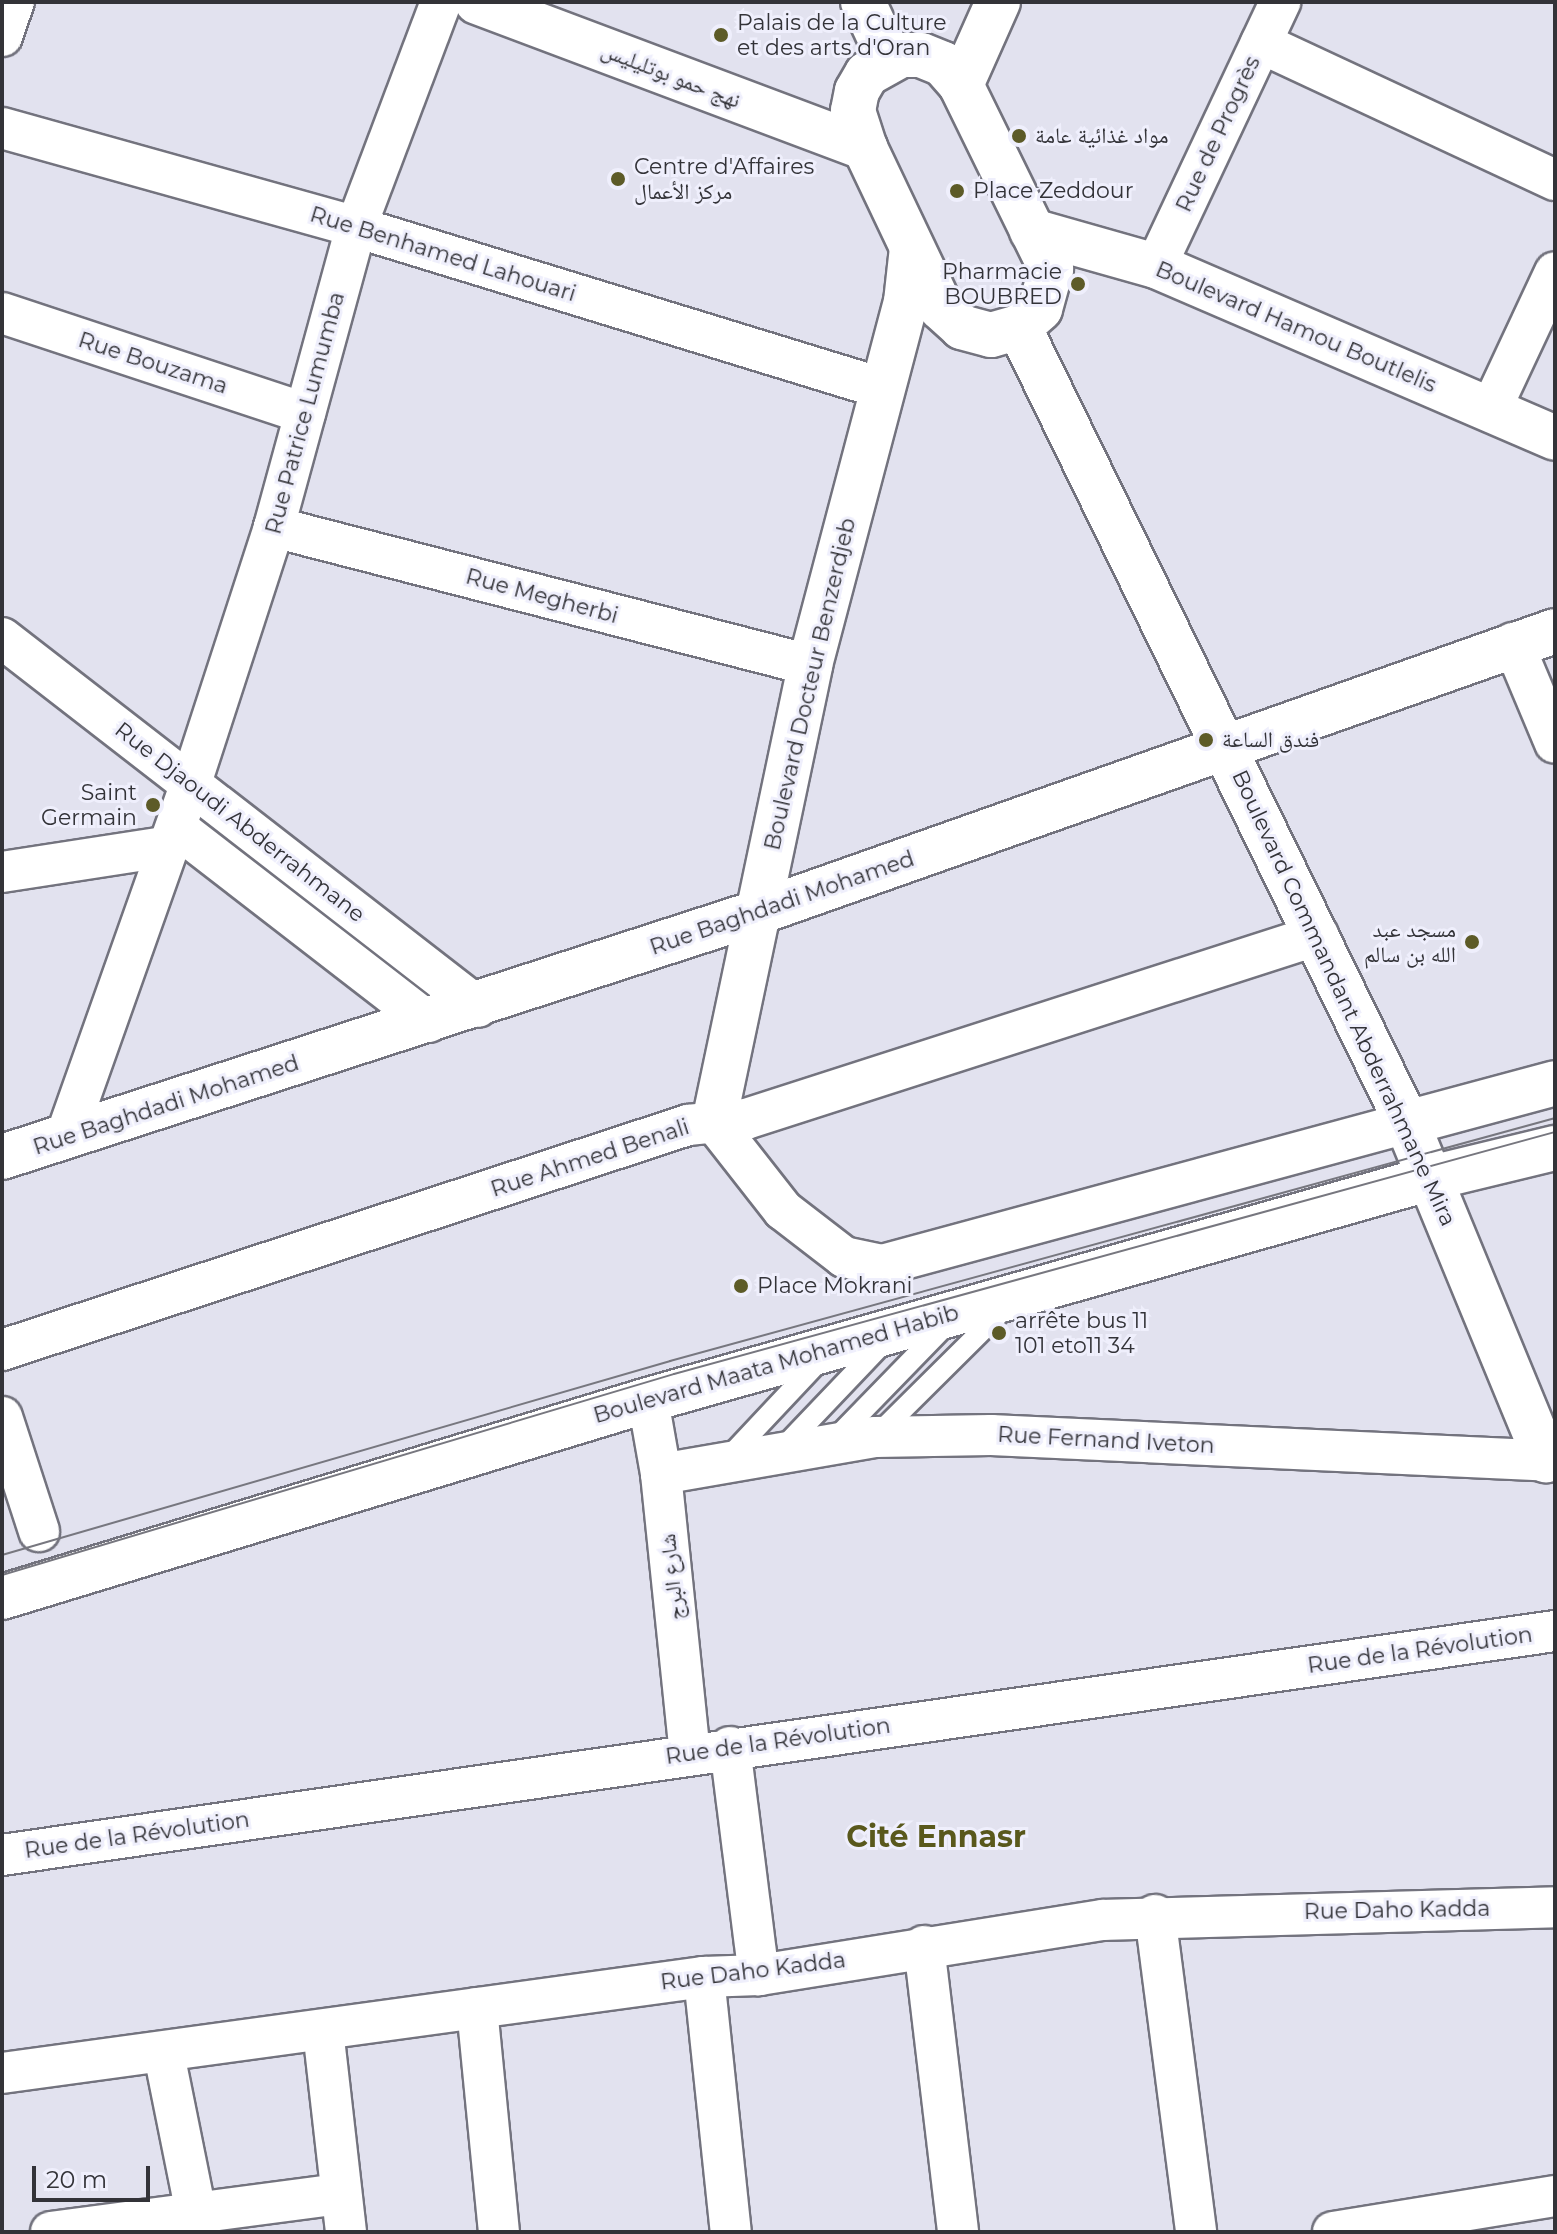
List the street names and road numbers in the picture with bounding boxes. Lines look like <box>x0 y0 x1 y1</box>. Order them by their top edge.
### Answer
street label: نهج حمو بوتليليس <box>598 36 744 114</box>
street label: Rue de Progrès <box>1170 52 1266 216</box>
street label: Rue Benhamed Lahouari <box>307 201 579 307</box>
street label: Boulevard Hamou Boutlelis <box>1152 256 1440 398</box>
street label: Rue Patrice Lumumba <box>260 289 350 537</box>
street label: Rue Bouzama <box>75 326 231 400</box>
street label: Boulevard Docteur Benzerdjeb <box>759 515 861 853</box>
street label: Rue Megherbi <box>463 563 621 629</box>
street label: Rue Djaoudi Abderrahmane <box>110 716 370 928</box>
street label: Boulevard Commandant Abderrahmane Mira <box>1226 766 1462 1230</box>
street label: Rue Baghdadi Mohamed <box>646 845 918 961</box>
street label: Rue Baghdadi Mohamed <box>30 1050 302 1160</box>
street label: Rue Ahmed Benali <box>487 1113 693 1203</box>
street label: Boulevard Maata Mohamed Habib <box>590 1299 962 1429</box>
street label: Rue Fernand Iveton <box>997 1421 1215 1459</box>
street label: شارع البرج <box>654 1532 690 1622</box>
street label: Rue de la Révolution <box>1306 1621 1534 1679</box>
street label: Rue de la Révolution <box>664 1712 892 1770</box>
street label: Rue de la Révolution <box>23 1806 251 1864</box>
street label: Rue Daho Kadda <box>1304 1895 1490 1925</box>
street label: Rue Daho Kadda <box>659 1947 847 1995</box>

